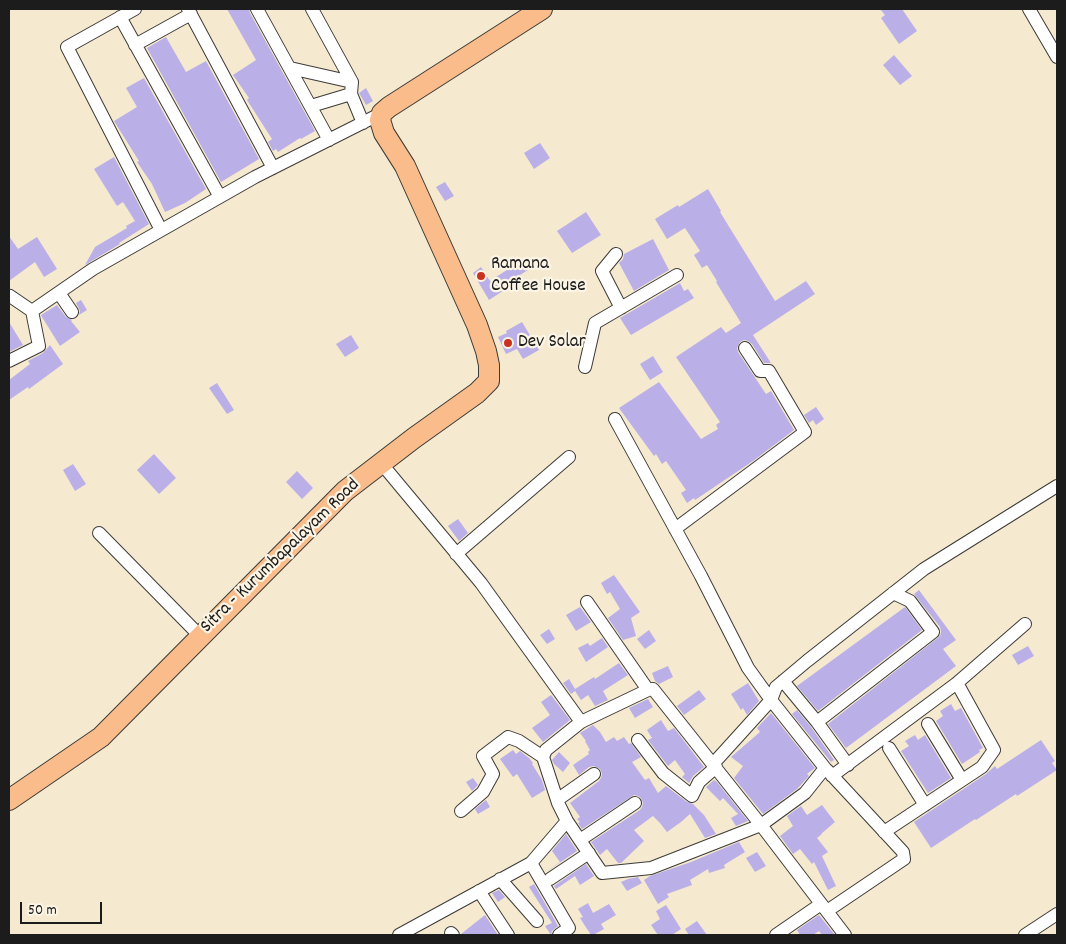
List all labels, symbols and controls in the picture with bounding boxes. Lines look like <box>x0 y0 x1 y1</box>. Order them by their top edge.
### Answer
place label: Ramana Coffee House <box>491 254 586 298</box>
marker: Ramana Coffee House <box>475 270 487 282</box>
place label: Dev Solar <box>518 332 586 354</box>
marker: Dev Solar <box>502 337 514 349</box>
street label: Sitra - Kurumbapalayam Road <box>196 475 366 639</box>
scale bar <box>22 892 105 924</box>
text: 50 m <box>28 900 57 922</box>

